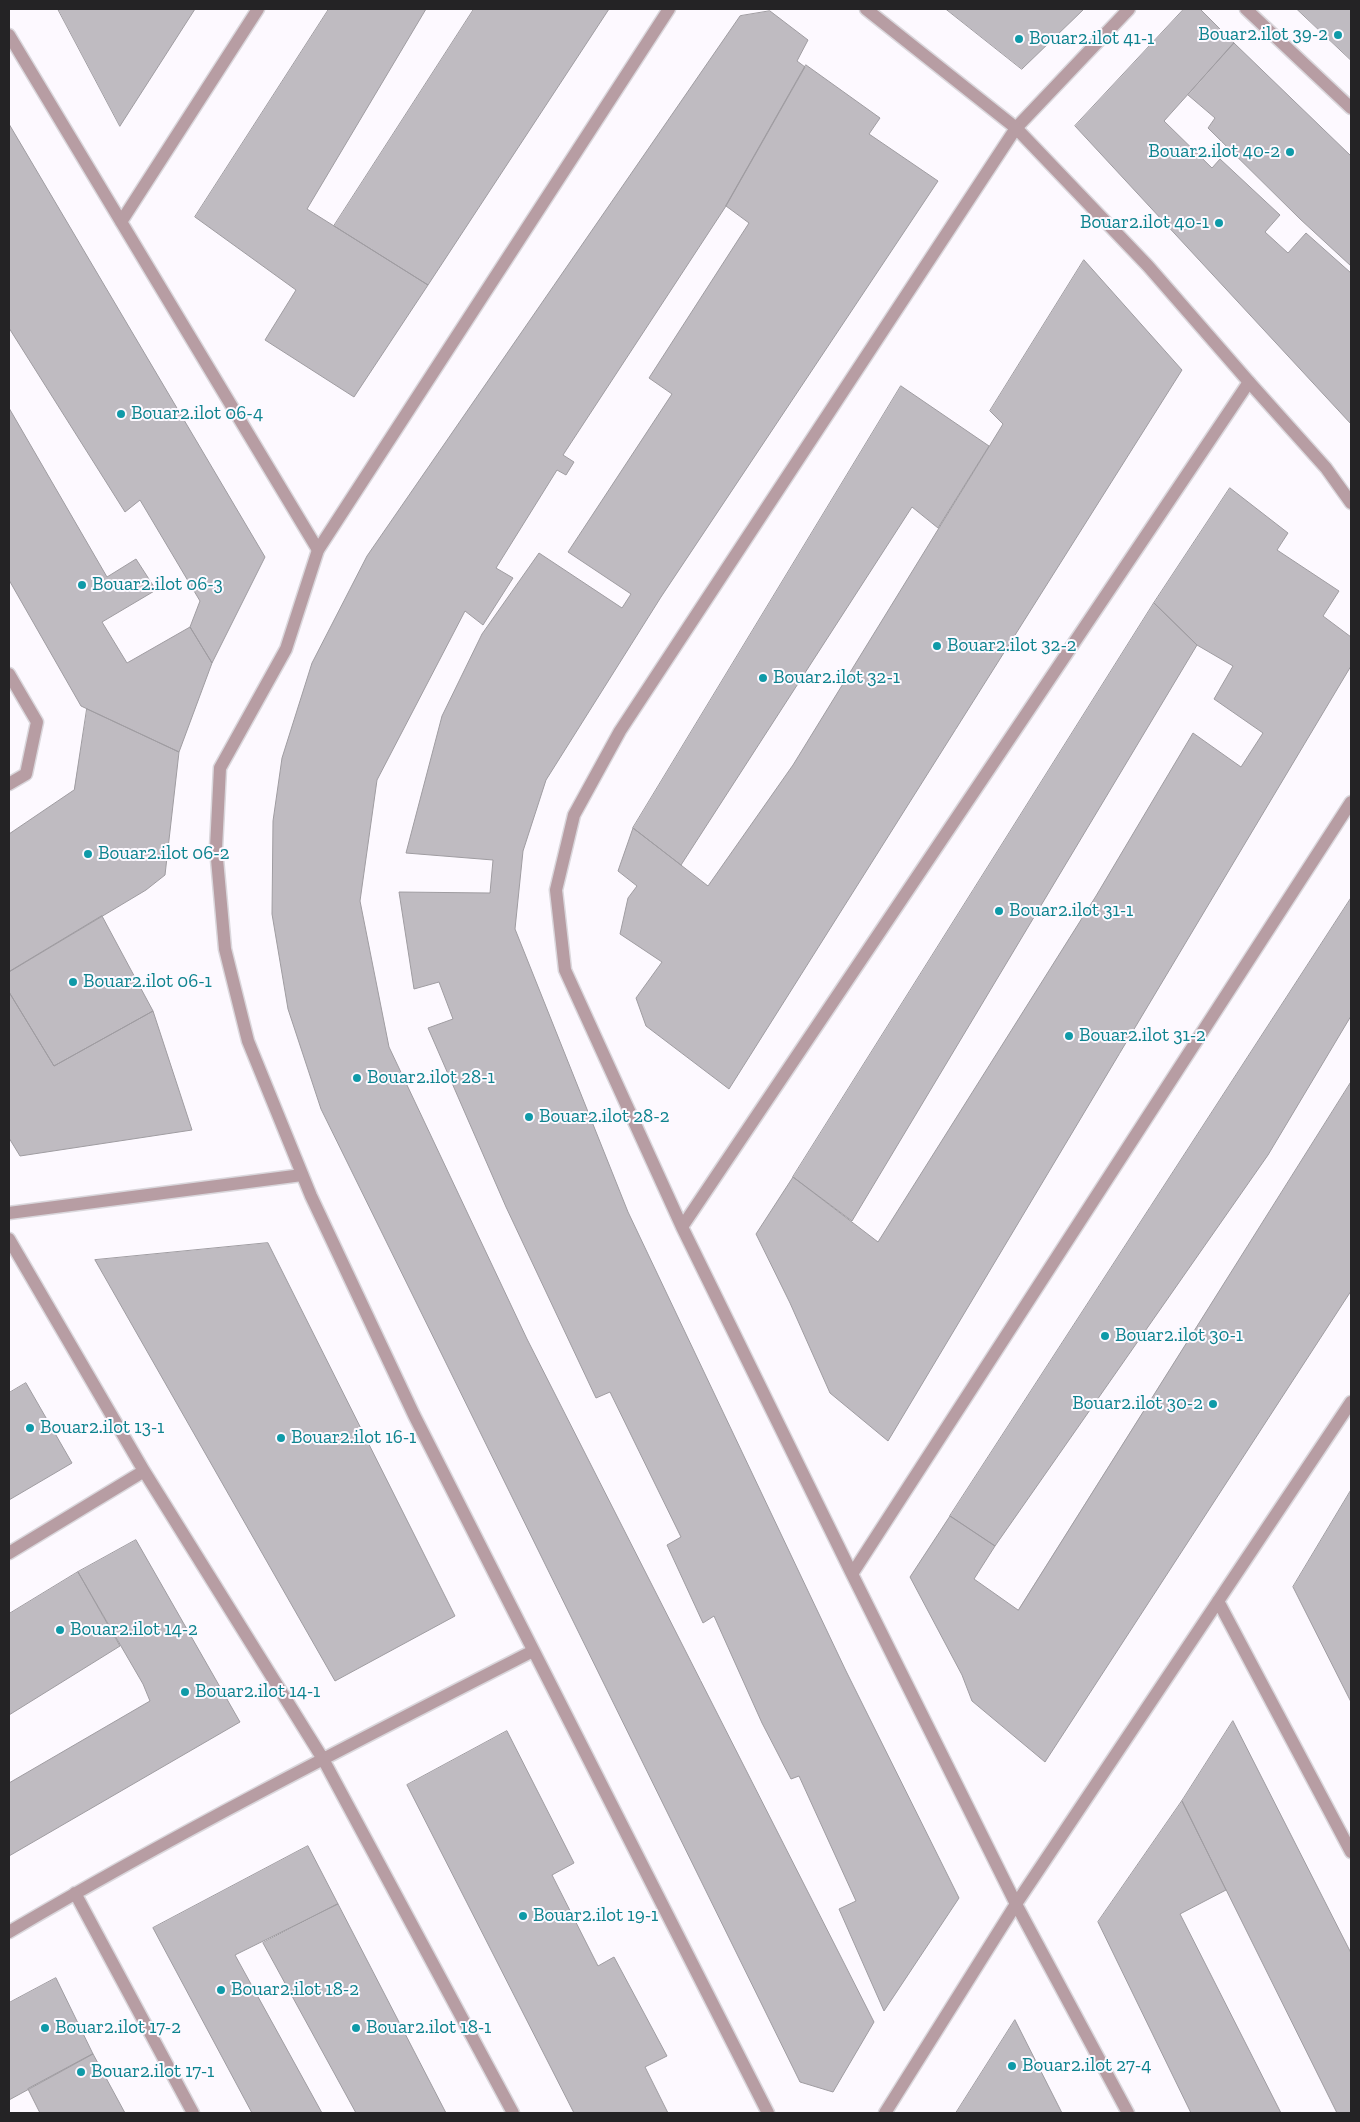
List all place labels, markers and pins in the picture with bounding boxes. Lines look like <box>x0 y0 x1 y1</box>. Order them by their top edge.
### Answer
place label: Bouar2.ilot 39-2 <box>1198 24 1328 46</box>
place label: Bouar2.ilot 41-1 <box>1029 28 1154 50</box>
marker: Bouar2.ilot 39-2 <box>1332 29 1344 41</box>
marker: Bouar2.ilot 41-1 <box>1013 33 1025 45</box>
place label: Bouar2.ilot 40-2 <box>1148 141 1280 163</box>
marker: Bouar2.ilot 40-2 <box>1284 146 1296 158</box>
place label: Bouar2.ilot 40-1 <box>1080 212 1209 234</box>
marker: Bouar2.ilot 40-1 <box>1213 217 1225 229</box>
place label: Bouar2.ilot 06-4 <box>131 403 263 425</box>
marker: Bouar2.ilot 06-4 <box>115 408 127 420</box>
place label: Bouar2.ilot 06-3 <box>92 574 223 596</box>
marker: Bouar2.ilot 06-3 <box>76 579 88 591</box>
place label: Bouar2.ilot 32-2 <box>947 635 1077 657</box>
marker: Bouar2.ilot 32-2 <box>931 640 943 652</box>
place label: Bouar2.ilot 32-1 <box>773 667 900 689</box>
marker: Bouar2.ilot 32-1 <box>757 672 769 684</box>
place label: Bouar2.ilot 06-2 <box>98 843 229 865</box>
marker: Bouar2.ilot 06-2 <box>82 848 94 860</box>
place label: Bouar2.ilot 31-1 <box>1009 900 1133 922</box>
marker: Bouar2.ilot 31-1 <box>993 905 1005 917</box>
place label: Bouar2.ilot 06-1 <box>83 971 212 993</box>
marker: Bouar2.ilot 06-1 <box>67 976 79 988</box>
place label: Bouar2.ilot 31-2 <box>1079 1025 1206 1047</box>
marker: Bouar2.ilot 31-2 <box>1063 1030 1075 1042</box>
place label: Bouar2.ilot 28-1 <box>367 1067 495 1089</box>
marker: Bouar2.ilot 28-1 <box>351 1072 363 1084</box>
place label: Bouar2.ilot 28-2 <box>539 1106 669 1128</box>
marker: Bouar2.ilot 28-2 <box>523 1111 535 1123</box>
place label: Bouar2.ilot 30-1 <box>1115 1325 1243 1347</box>
marker: Bouar2.ilot 30-1 <box>1099 1330 1111 1342</box>
place label: Bouar2.ilot 30-2 <box>1072 1393 1203 1415</box>
marker: Bouar2.ilot 30-2 <box>1207 1398 1219 1410</box>
place label: Bouar2.ilot 13-1 <box>40 1417 164 1439</box>
marker: Bouar2.ilot 13-1 <box>24 1422 36 1434</box>
place label: Bouar2.ilot 16-1 <box>291 1427 416 1449</box>
marker: Bouar2.ilot 16-1 <box>275 1432 287 1444</box>
place label: Bouar2.ilot 14-2 <box>70 1619 198 1641</box>
marker: Bouar2.ilot 14-2 <box>54 1624 66 1636</box>
place label: Bouar2.ilot 14-1 <box>195 1681 320 1703</box>
marker: Bouar2.ilot 14-1 <box>179 1686 191 1698</box>
place label: Bouar2.ilot 19-1 <box>533 1905 658 1927</box>
marker: Bouar2.ilot 19-1 <box>517 1910 529 1922</box>
place label: Bouar2.ilot 18-2 <box>231 1979 359 2001</box>
marker: Bouar2.ilot 18-2 <box>215 1984 227 1996</box>
place label: Bouar2.ilot 17-2 <box>55 2017 181 2039</box>
place label: Bouar2.ilot 18-1 <box>366 2017 491 2039</box>
marker: Bouar2.ilot 17-2 <box>39 2022 51 2034</box>
marker: Bouar2.ilot 18-1 <box>350 2022 362 2034</box>
place label: Bouar2.ilot 27-4 <box>1022 2055 1151 2077</box>
marker: Bouar2.ilot 27-4 <box>1006 2060 1018 2072</box>
place label: Bouar2.ilot 17-1 <box>91 2061 214 2083</box>
marker: Bouar2.ilot 17-1 <box>75 2066 87 2078</box>

